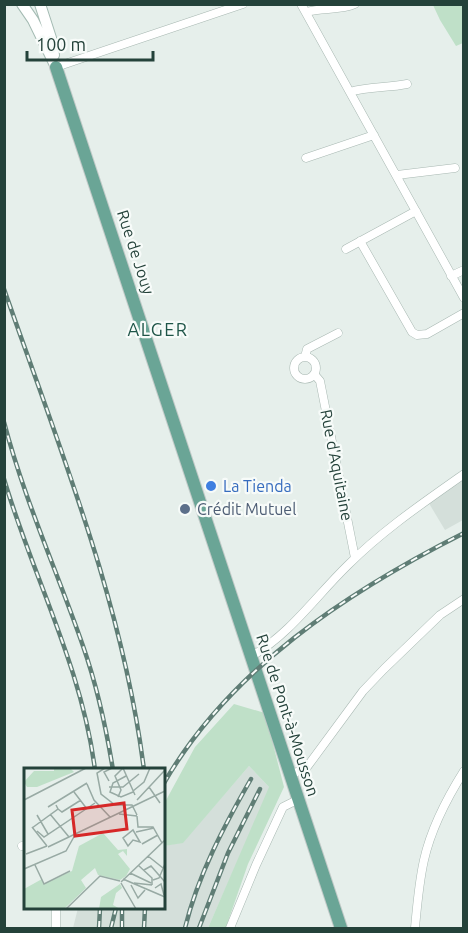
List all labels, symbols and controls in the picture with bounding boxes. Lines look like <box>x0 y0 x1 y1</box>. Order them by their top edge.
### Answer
scale bar <box>27 24 153 62</box>
text: 100 m <box>36 34 86 54</box>
street label: Rue de Jouy <box>114 208 158 297</box>
district label: ALGER <box>127 319 189 339</box>
street label: Rue d'Aquitaine <box>317 408 357 522</box>
place label: La Tienda <box>223 477 292 495</box>
marker: La Tienda <box>204 479 218 493</box>
place label: Crédit Mutuel <box>197 500 296 518</box>
marker: Crédit Mutuel <box>178 502 192 516</box>
street label: Rue de Pont-à-Mousson <box>253 632 323 798</box>
inset map <box>24 768 165 909</box>

